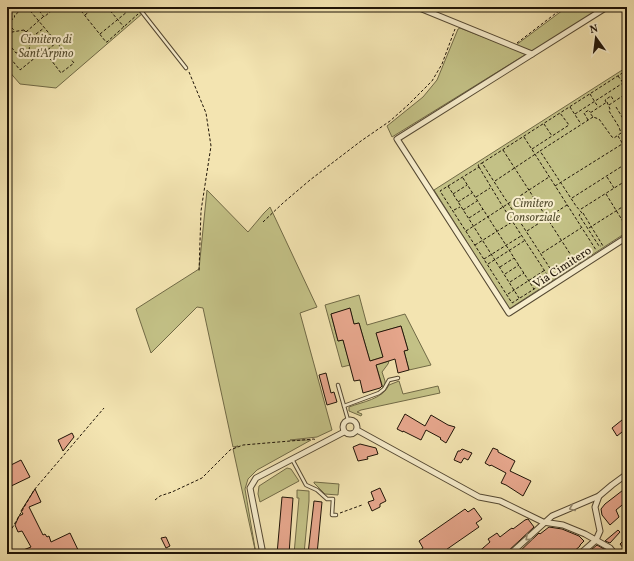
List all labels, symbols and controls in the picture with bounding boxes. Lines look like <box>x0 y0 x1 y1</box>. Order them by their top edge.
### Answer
north arrow <box>576 18 616 58</box>
text: N <box>588 22 600 38</box>
park label: Cimitero di Sant'Arpino <box>19 32 74 62</box>
park label: Cimitero Consorziale <box>506 196 561 226</box>
street label: Via Cimitero <box>530 243 595 293</box>
one-way arrow <box>568 503 575 511</box>
one-way arrow <box>525 534 533 541</box>

